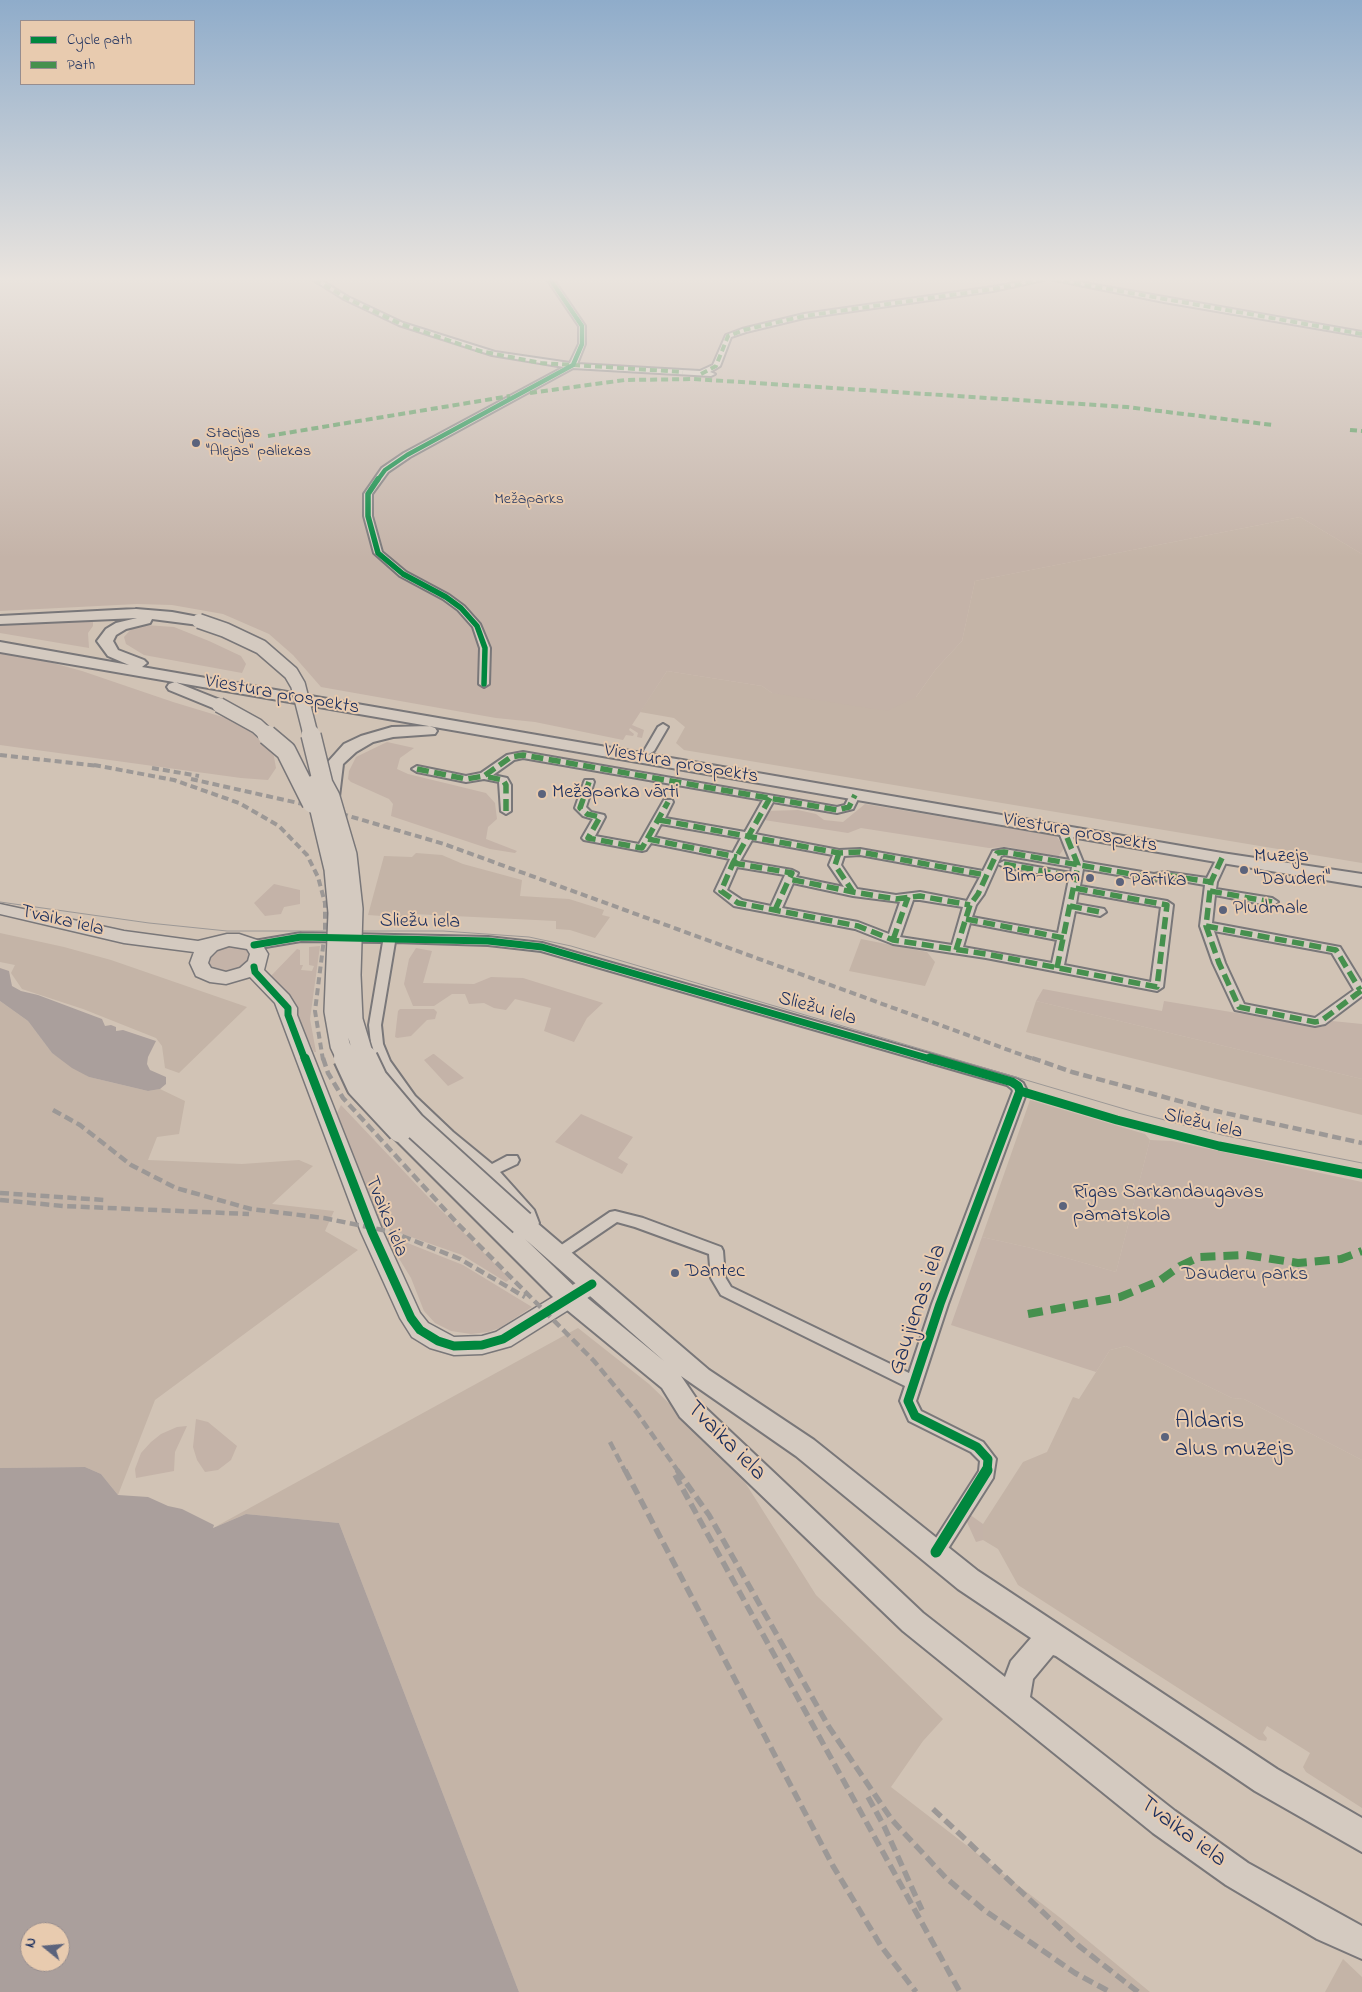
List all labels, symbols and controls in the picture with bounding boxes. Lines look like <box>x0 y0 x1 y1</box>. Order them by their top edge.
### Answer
legend <box>20 20 195 85</box>
text: Cycle path <box>67 29 132 51</box>
text: Path <box>67 54 95 76</box>
place label: Stacijas "Alejas" paliekas <box>206 424 311 462</box>
marker: Stacijas "Alejas" paliekas <box>190 437 202 449</box>
park label: Mežaparks <box>494 490 564 510</box>
street label: Viestura prospekts <box>203 671 361 721</box>
street label: Viestura prospekts <box>602 740 760 790</box>
place label: Mežaparka vārti <box>552 782 679 806</box>
marker: Mežaparka vārti <box>536 788 548 800</box>
street label: Viestura prospekts <box>1001 809 1159 859</box>
place label: Muzejs "Dauderi" <box>1254 846 1330 893</box>
marker: Muzejs "Dauderi" <box>1238 864 1250 876</box>
place label: Bim-bom <box>1003 866 1080 890</box>
place label: Pārtika <box>1130 870 1187 894</box>
marker: Bim-bom <box>1084 872 1096 884</box>
marker: Pārtika <box>1114 876 1126 888</box>
place label: Pludmale <box>1233 898 1308 922</box>
street label: Tvaika iela <box>18 901 106 943</box>
marker: Pludmale <box>1217 904 1229 916</box>
street label: Sliežu iela <box>380 910 460 936</box>
street label: Sliežu iela <box>775 987 859 1033</box>
street label: Sliežu iela <box>1161 1104 1245 1146</box>
street label: Tvaika iela <box>358 1173 412 1261</box>
place label: Rīgas Sarkandaugavas pamatskola <box>1073 1182 1264 1229</box>
marker: Rīgas Sarkandaugavas pamatskola <box>1057 1200 1069 1212</box>
street label: Gaujienas iela <box>883 1241 955 1379</box>
place label: Dantec <box>685 1261 745 1285</box>
park label: Dauderu parks <box>1182 1264 1308 1288</box>
marker: Dantec <box>669 1267 681 1279</box>
street label: Tvaika iela <box>679 1396 771 1488</box>
place label: Aldaris alus muzejs <box>1175 1409 1294 1465</box>
marker: Aldaris alus muzejs <box>1159 1431 1171 1443</box>
street label: Tvaika iela <box>1133 1791 1231 1875</box>
north arrow <box>20 1922 70 1972</box>
text: N <box>20 1935 43 1950</box>

